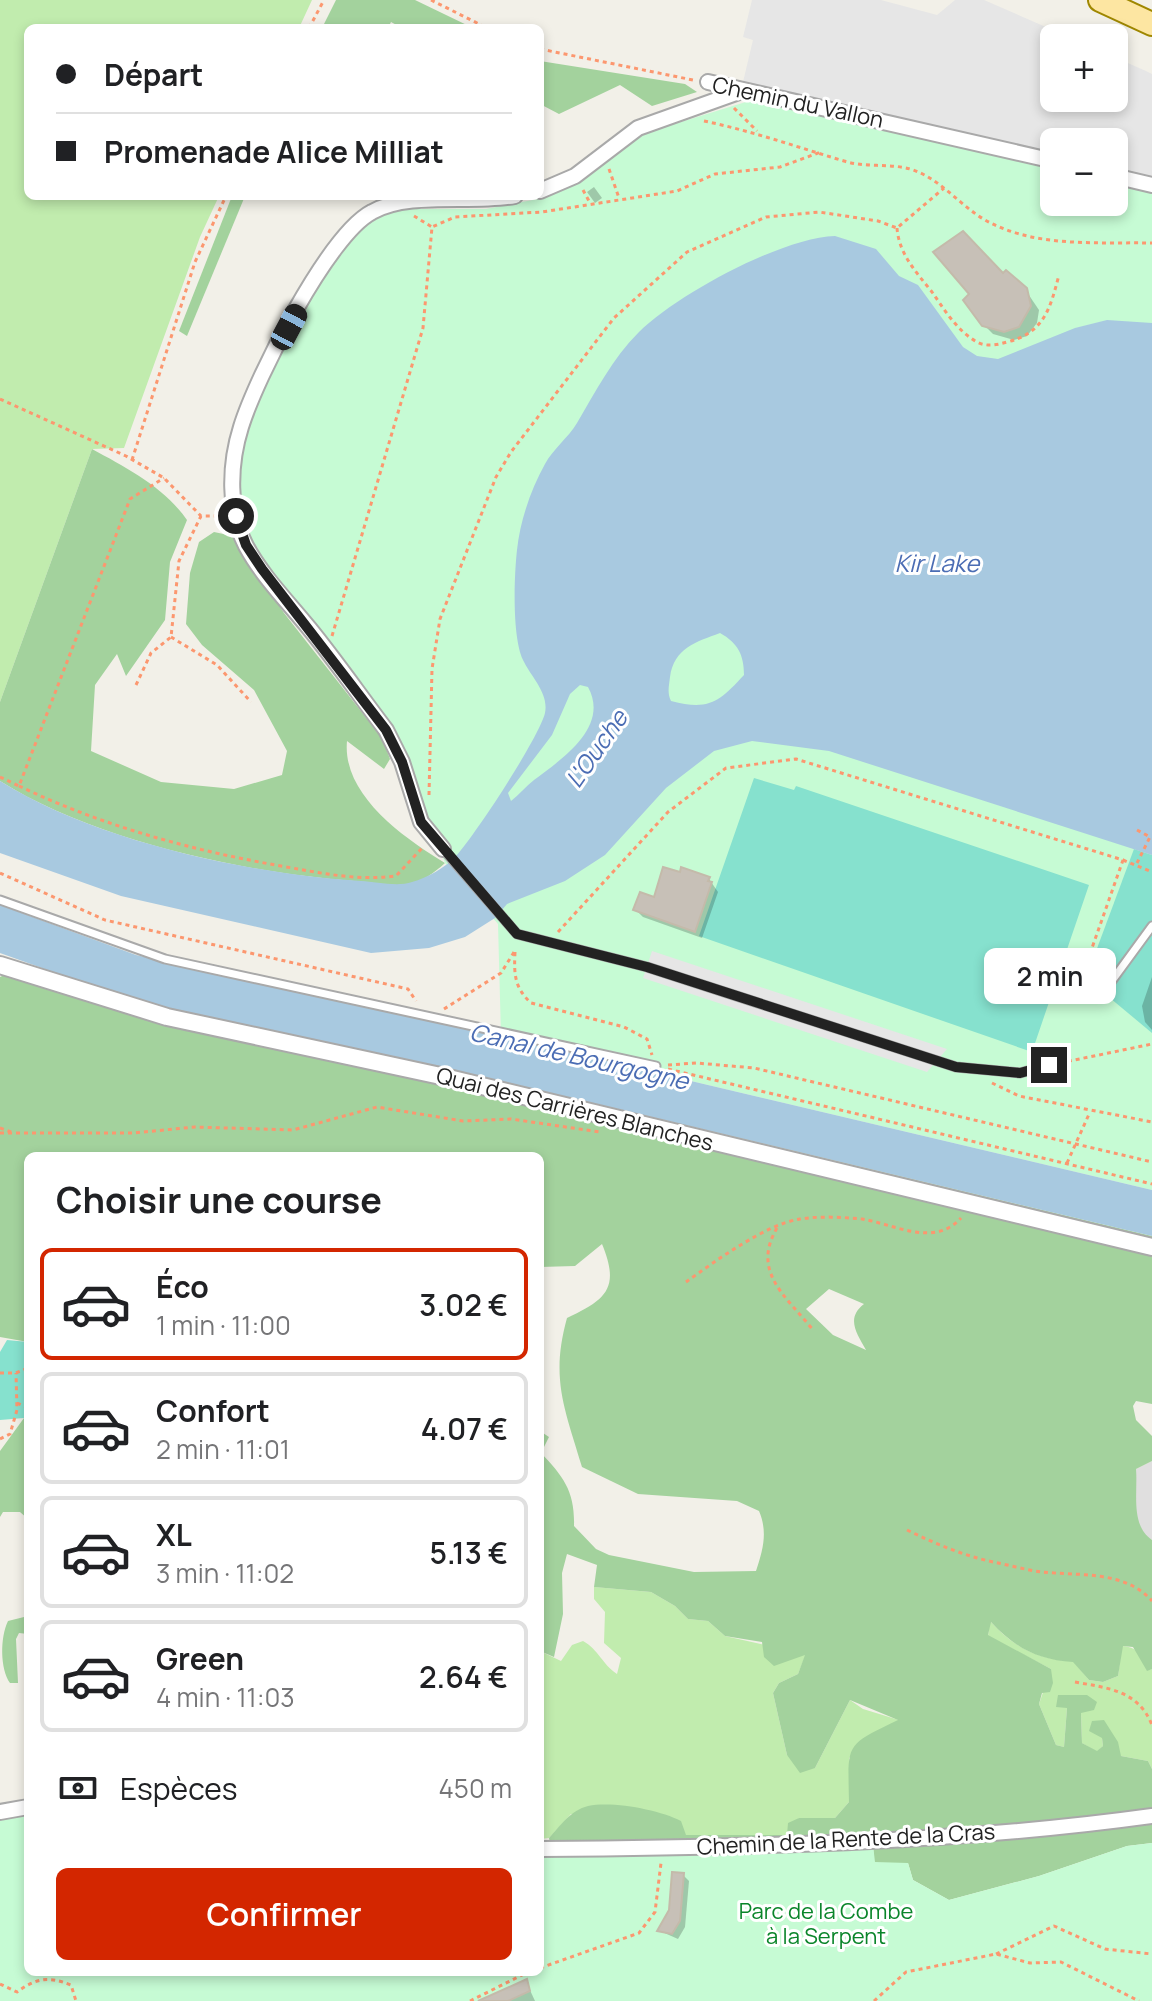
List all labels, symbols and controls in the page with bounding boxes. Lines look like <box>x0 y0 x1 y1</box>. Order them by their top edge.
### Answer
map controls <box>1040 24 1128 216</box>
button: + <box>1040 24 1128 112</box>
text: Départ <box>104 54 203 95</box>
street label: Chemin du Vallon <box>710 69 886 135</box>
button: − <box>1040 128 1128 216</box>
text: Promenade Alice Milliat <box>104 131 444 172</box>
car <box>267 300 311 354</box>
route start <box>218 498 254 534</box>
water label: Kir Lake <box>895 546 981 579</box>
water label: L'Ouche <box>557 701 636 794</box>
callout: 2 min <box>983 949 1115 1005</box>
text: 2 min <box>1017 958 1083 994</box>
water label: Canal de Bourgogne <box>467 1014 694 1097</box>
route end <box>1031 1047 1067 1083</box>
street label: Quai des Carrières Blanches <box>433 1060 717 1158</box>
text: Choisir une course <box>56 1175 382 1224</box>
text: Éco <box>156 1266 209 1307</box>
icon: car <box>60 1268 132 1340</box>
text: 3.02 € <box>419 1284 508 1325</box>
text: 1 min · 11:00 <box>156 1307 291 1343</box>
text: Confort <box>156 1390 270 1431</box>
icon: car <box>60 1392 132 1464</box>
text: 4.07 € <box>421 1408 508 1449</box>
text: 2 min · 11:01 <box>156 1431 290 1467</box>
text: XL <box>156 1514 192 1555</box>
icon: car <box>60 1516 132 1588</box>
text: 5.13 € <box>430 1532 508 1573</box>
text: 3 min · 11:02 <box>156 1555 294 1591</box>
text: Green <box>156 1638 244 1679</box>
icon: car <box>60 1640 132 1712</box>
text: 2.64 € <box>419 1656 508 1697</box>
text: 4 min · 11:03 <box>156 1679 295 1715</box>
icon: cash <box>56 1766 100 1810</box>
text: Espèces <box>120 1768 238 1809</box>
text: 450 m <box>439 1770 512 1806</box>
street label: Chemin de la Rente de la Cras <box>696 1816 996 1862</box>
button: Confirmer <box>56 1868 512 1960</box>
park label: Parc de la Combe à la Serpent <box>739 1896 913 1951</box>

